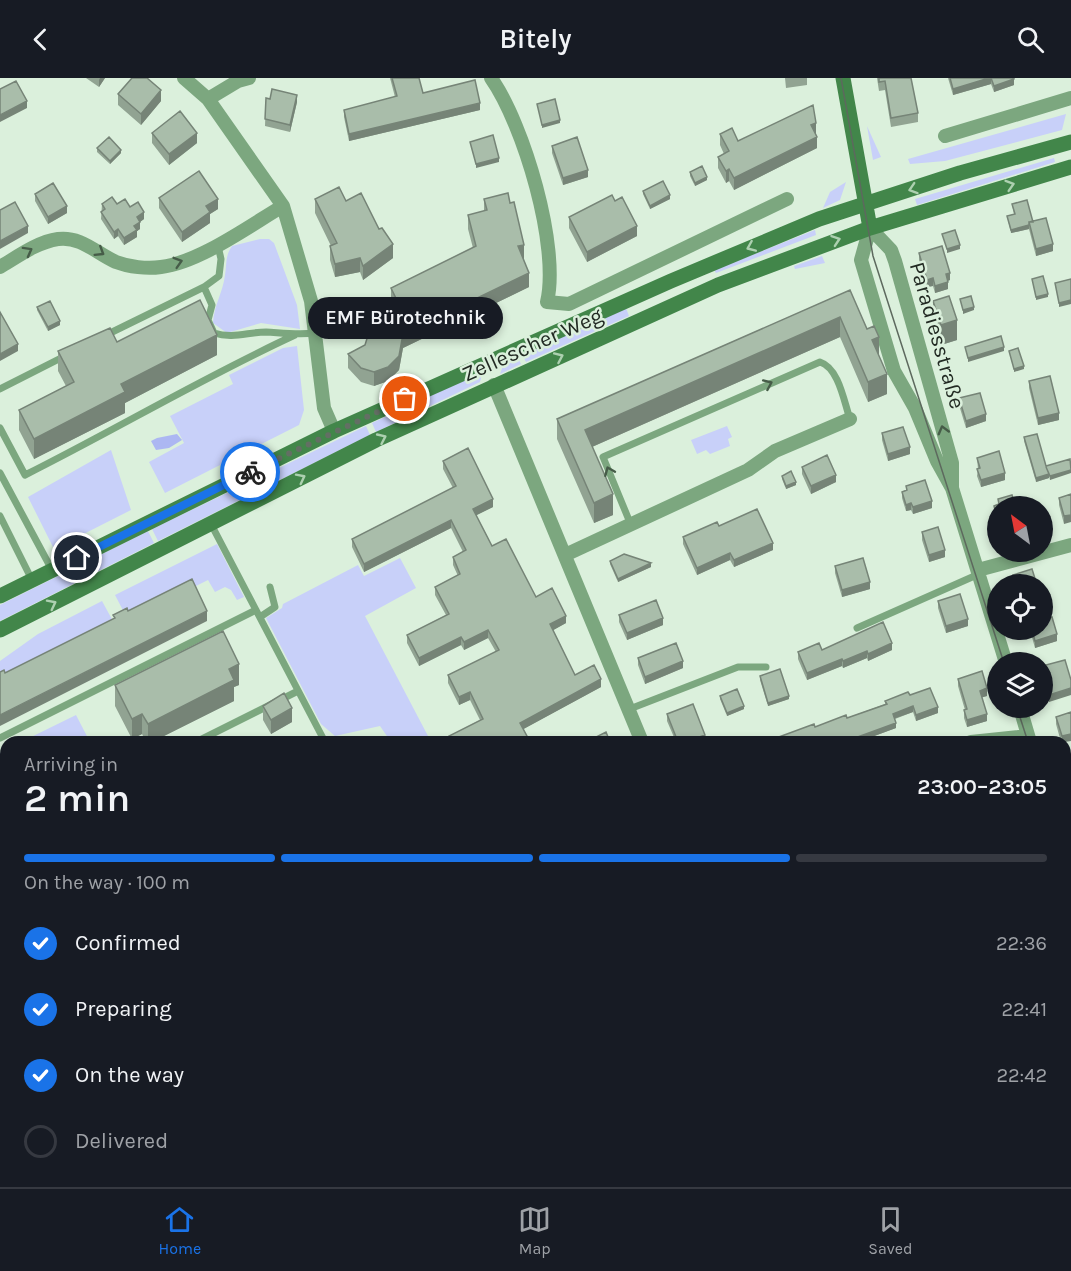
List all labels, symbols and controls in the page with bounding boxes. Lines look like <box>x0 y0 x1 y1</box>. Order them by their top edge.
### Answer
icon: back <box>24 23 57 56</box>
text: Bitely <box>500 23 571 55</box>
icon: search <box>1014 23 1047 56</box>
one-way arrow <box>1005 180 1015 192</box>
one-way arrow <box>908 181 919 194</box>
one-way arrow <box>830 234 841 247</box>
one-way arrow <box>746 240 757 252</box>
one-way arrow <box>94 244 104 256</box>
one-way arrow <box>22 247 33 258</box>
one-way arrow <box>172 257 183 269</box>
street label: Paradiesstraße <box>904 259 970 412</box>
callout: EMF Bürotechnik <box>308 297 502 339</box>
street label: Zellescher Weg <box>458 302 607 388</box>
text: EMF Bürotechnik <box>325 306 486 329</box>
one-way arrow <box>553 352 564 364</box>
pin <box>379 373 430 424</box>
one-way arrow <box>761 379 772 391</box>
icon: bag <box>388 382 421 415</box>
one-way arrow <box>938 425 950 436</box>
one-way arrow <box>375 433 386 445</box>
courier <box>220 442 280 502</box>
icon: bike <box>234 456 267 489</box>
one-way arrow <box>604 466 616 477</box>
one-way arrow <box>295 474 306 485</box>
north arrow <box>987 496 1053 562</box>
map controls <box>987 496 1053 718</box>
pin <box>51 532 102 583</box>
icon: home <box>60 541 93 574</box>
button: locate <box>987 574 1053 640</box>
one-way arrow <box>46 599 57 611</box>
button: layers <box>987 652 1053 718</box>
text: Arriving in <box>24 753 118 776</box>
text: 23:00–23:05 <box>917 774 1047 800</box>
text: 2 min <box>24 775 130 821</box>
text: On the way · 100 m <box>24 871 190 894</box>
icon: check <box>24 927 57 960</box>
text: Confirmed <box>75 930 181 956</box>
text: 22:36 <box>996 932 1047 955</box>
icon: check <box>24 993 57 1026</box>
text: Preparing <box>75 996 172 1022</box>
text: 22:41 <box>1001 998 1047 1021</box>
icon: check <box>24 1059 57 1092</box>
text: On the way <box>75 1062 184 1088</box>
text: 22:42 <box>996 1064 1047 1087</box>
text: Delivered <box>75 1128 168 1154</box>
tab: Home <box>159 1203 201 1258</box>
tab: Map <box>518 1203 551 1258</box>
tab: Saved <box>868 1203 912 1258</box>

